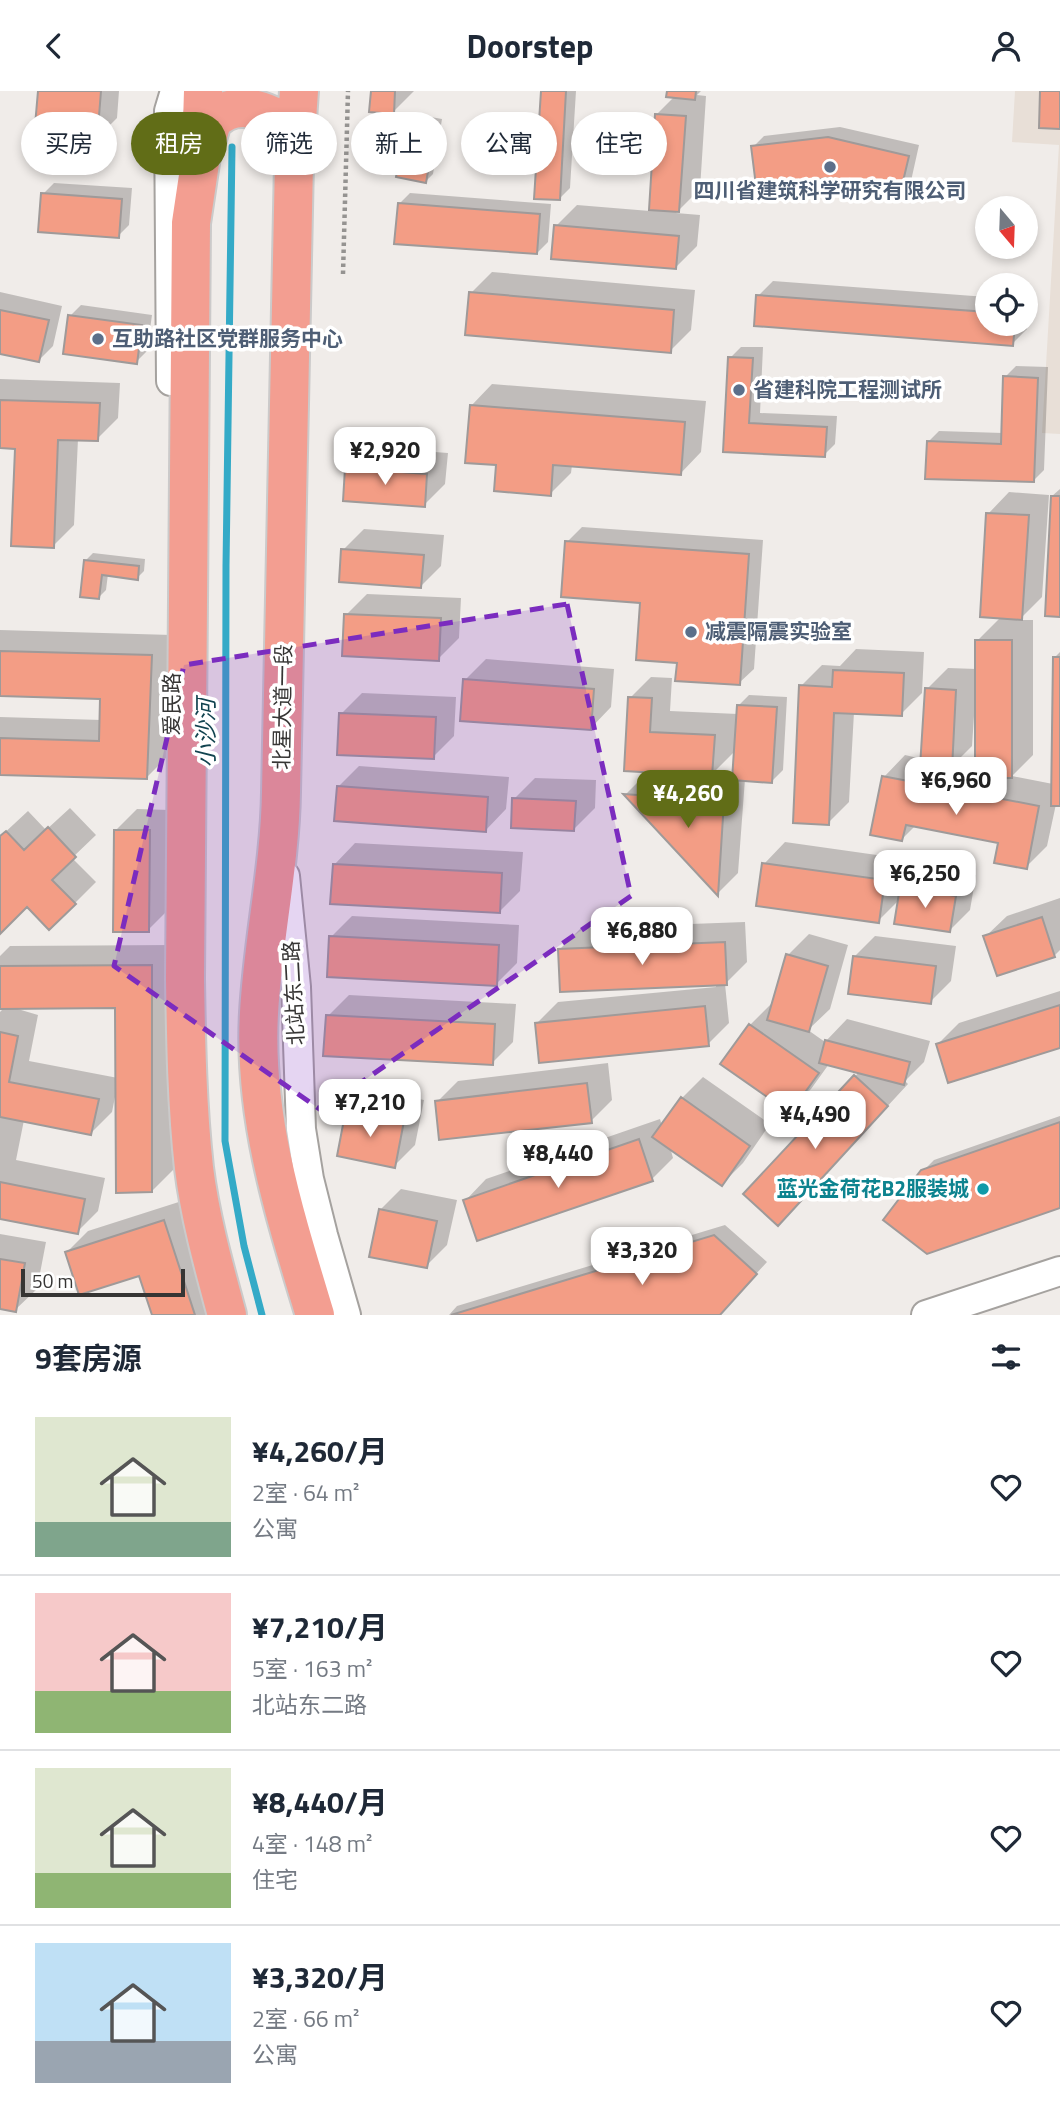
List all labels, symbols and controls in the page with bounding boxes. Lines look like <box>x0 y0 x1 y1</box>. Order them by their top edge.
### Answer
text: Doorstep <box>467 22 593 70</box>
icon: back <box>35 27 73 65</box>
icon: person <box>987 27 1025 65</box>
chip: 买房 <box>21 112 117 175</box>
chip: 租房 <box>131 112 227 175</box>
chip: 筛选 <box>241 112 337 175</box>
chip: 新上 <box>351 112 447 175</box>
chip: 公寓 <box>461 112 557 175</box>
chip: 住宅 <box>571 112 667 175</box>
marker: 四川省建筑科学研究有限公司 <box>822 159 838 175</box>
place label: 四川省建筑科学研究有限公司 <box>694 174 967 206</box>
north arrow <box>975 196 1038 259</box>
map controls <box>975 196 1038 336</box>
button: locate <box>975 273 1038 336</box>
place label: 互助路社区党群服务中心 <box>112 322 343 354</box>
marker: 互助路社区党群服务中心 <box>90 331 106 347</box>
place label: 省建科院工程测试所 <box>753 373 942 405</box>
marker: 省建科院工程测试所 <box>731 382 747 398</box>
pin: ¥2,920 <box>328 427 442 487</box>
text: ¥2,920 <box>350 432 420 467</box>
place label: 减震隔震实验室 <box>705 615 852 647</box>
marker: 减震隔震实验室 <box>683 624 699 640</box>
street label: 北星大道一段 <box>265 644 299 770</box>
street label: 爱民路 <box>155 673 187 736</box>
water label: 小沙河 <box>188 695 223 768</box>
pin: ¥6,960 <box>899 757 1013 817</box>
text: ¥6,960 <box>921 762 991 797</box>
pin: ¥4,260 <box>631 771 745 830</box>
text: ¥4,260 <box>653 775 723 810</box>
pin: ¥6,250 <box>868 851 982 910</box>
text: ¥6,250 <box>890 855 960 890</box>
pin: ¥6,880 <box>585 907 699 967</box>
text: ¥6,880 <box>607 912 677 947</box>
street label: 北站东二路 <box>274 940 312 1046</box>
pin: ¥7,210 <box>313 1079 427 1139</box>
text: ¥7,210 <box>335 1084 405 1119</box>
pin: ¥4,490 <box>758 1091 872 1151</box>
text: ¥4,490 <box>780 1096 850 1131</box>
pin: ¥8,440 <box>501 1131 615 1190</box>
text: ¥8,440 <box>523 1135 593 1170</box>
place label: 蓝光金荷花B2服装城 <box>776 1172 969 1204</box>
marker: 蓝光金荷花B2服装城 <box>975 1181 991 1197</box>
pin: ¥3,320 <box>585 1227 699 1287</box>
text: ¥3,320 <box>607 1232 677 1267</box>
scale bar <box>21 1266 186 1298</box>
text: 50 m <box>32 1266 73 1295</box>
text: 9套房源 <box>35 1335 142 1381</box>
icon: filters <box>987 1338 1025 1376</box>
text: ¥4,260/月 <box>252 1428 388 1474</box>
icon: home <box>91 1445 175 1529</box>
icon: heart <box>987 1468 1025 1506</box>
text: 2室 · 64 m² <box>252 1475 359 1510</box>
text: 公寓 <box>252 1511 298 1546</box>
text: ¥7,210/月 <box>252 1604 388 1650</box>
icon: home <box>91 1621 175 1705</box>
icon: heart <box>987 1644 1025 1682</box>
text: 5室 · 163 m² <box>252 1651 372 1686</box>
text: 北站东二路 <box>252 1687 367 1722</box>
text: ¥8,440/月 <box>252 1779 388 1825</box>
icon: home <box>91 1796 175 1880</box>
icon: heart <box>987 1819 1025 1857</box>
text: 4室 · 148 m² <box>252 1826 372 1861</box>
text: 住宅 <box>252 1862 298 1897</box>
text: ¥3,320/月 <box>252 1954 388 2000</box>
icon: home <box>91 1971 175 2055</box>
icon: heart <box>987 1994 1025 2032</box>
text: 2室 · 66 m² <box>252 2001 359 2036</box>
text: 公寓 <box>252 2037 298 2072</box>

